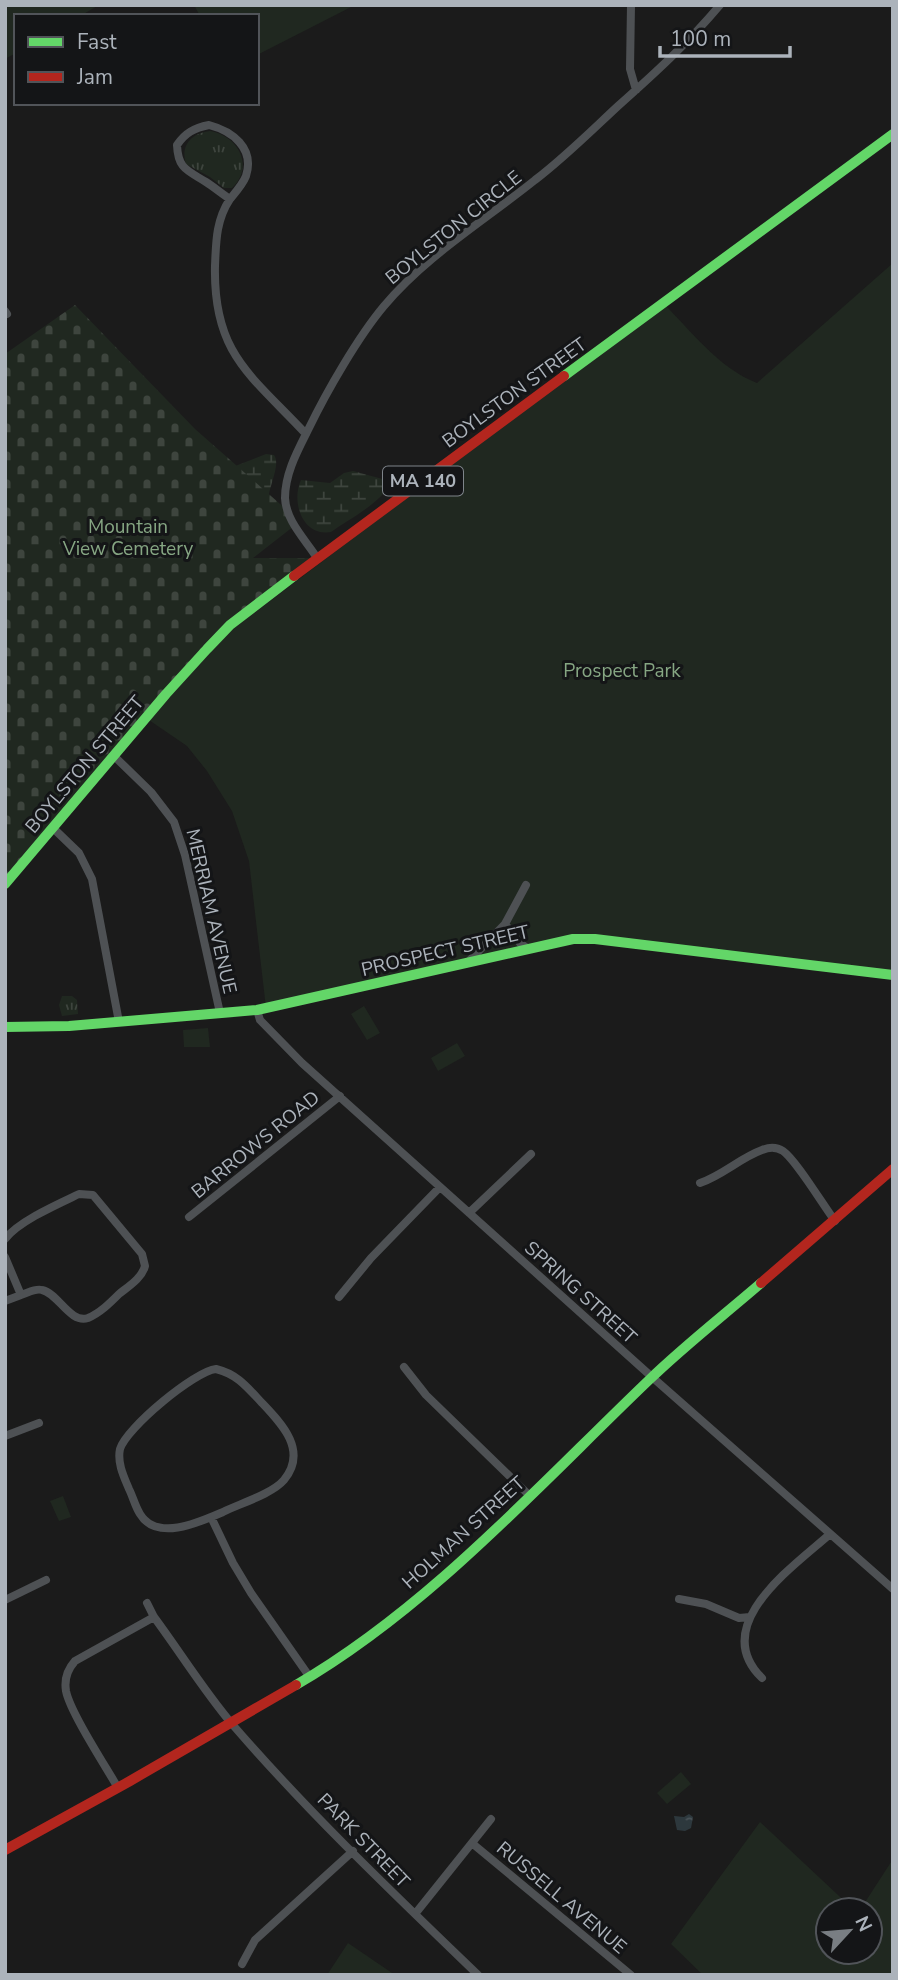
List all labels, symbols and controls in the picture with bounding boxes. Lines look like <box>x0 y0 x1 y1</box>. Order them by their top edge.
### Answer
legend <box>14 14 259 105</box>
scale bar <box>660 14 790 58</box>
text: 100 m <box>670 25 731 53</box>
text: Fast <box>77 28 117 56</box>
text: Jam <box>76 63 113 91</box>
street label: BOYLSTON CIRCLE <box>380 165 527 291</box>
street label: BOYLSTON STREET <box>437 331 592 454</box>
road number: MA 140 <box>383 466 463 495</box>
park label: Mountain View Cemetery <box>62 514 194 562</box>
park label: Prospect Park <box>563 658 681 684</box>
street label: BOYLSTON STREET <box>19 690 151 839</box>
street label: MERRIAM AVENUE <box>179 826 243 996</box>
street label: PROSPECT STREET <box>359 919 532 983</box>
street label: BARROWS ROAD <box>186 1085 325 1205</box>
street label: SPRING STREET <box>519 1235 643 1351</box>
street label: HOLMAN STREET <box>397 1470 531 1595</box>
street label: PARK STREET <box>311 1787 416 1894</box>
street label: RUSSELL AVENUE <box>491 1836 632 1960</box>
north arrow <box>814 1896 884 1966</box>
text: N <box>849 1912 878 1936</box>

